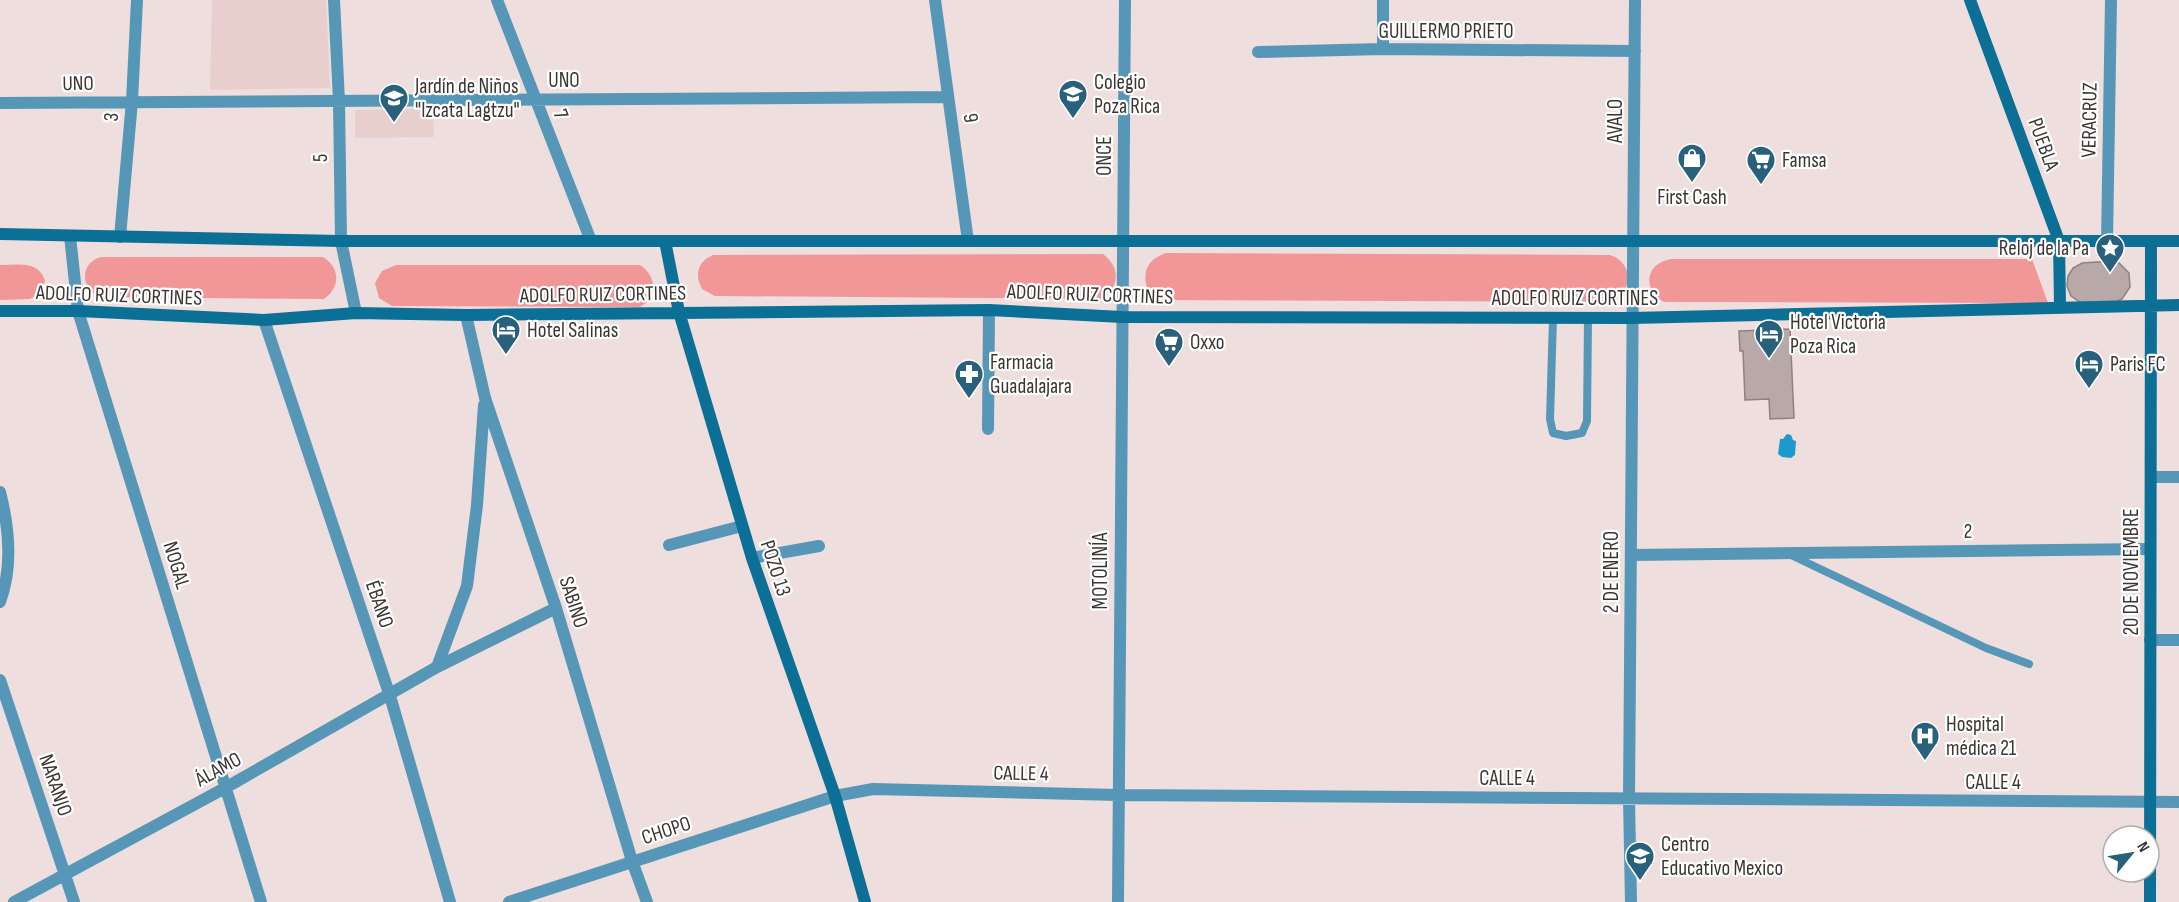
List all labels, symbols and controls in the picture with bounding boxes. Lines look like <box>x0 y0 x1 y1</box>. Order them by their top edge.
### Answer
street label: GUILLERMO PRIETO <box>1378 19 1514 44</box>
street label: UNO <box>548 68 580 93</box>
place label: Colegio Poza Rica <box>1094 70 1160 119</box>
street label: UNO <box>62 71 94 96</box>
place label: Jardín de Niños "Izcata Lagtzu" <box>414 74 520 123</box>
school or university icon: Colegio Poza Rica <box>1057 78 1089 120</box>
school or university icon: Jardín de Niños "Izcata Lagtzu" <box>378 82 410 124</box>
street label: VERACRUZ <box>2076 82 2103 158</box>
street label: AVALO <box>1603 99 1628 144</box>
street label: 7 <box>547 106 574 123</box>
street label: 3 <box>99 112 124 123</box>
street label: 9 <box>957 112 984 124</box>
street label: PUEBLA <box>2023 114 2065 175</box>
street label: ONCE <box>1092 136 1117 176</box>
shop icon: First Cash <box>1676 142 1708 184</box>
supermarket icon: Famsa <box>1745 144 1777 186</box>
place label: Famsa <box>1782 148 1827 173</box>
street label: 5 <box>308 154 333 162</box>
place label: First Cash <box>1657 185 1727 210</box>
place icon: Reloj de la Pa <box>2094 232 2126 274</box>
place label: Reloj de la Pa <box>1999 236 2089 261</box>
street label: ADOLFO RUIZ CORTINES <box>1005 279 1174 310</box>
street label: ADOLFO RUIZ CORTINES <box>34 280 203 311</box>
street label: ADOLFO RUIZ CORTINES <box>519 281 686 308</box>
street label: ADOLFO RUIZ CORTINES <box>1491 286 1658 311</box>
place label: Hotel Victoria Poza Rica <box>1790 310 1886 359</box>
hotel icon: Hotel Salinas <box>490 314 522 356</box>
place label: Hotel Salinas <box>527 318 618 343</box>
hotel icon: Hotel Victoria Poza Rica <box>1753 318 1785 360</box>
supermarket icon: Oxxo <box>1153 326 1185 368</box>
place label: Oxxo <box>1190 330 1224 355</box>
hotel icon: Paris FC <box>2073 348 2105 390</box>
place label: Farmacia Guadalajara <box>990 350 1072 399</box>
place label: Paris FC <box>2110 352 2166 377</box>
pharmacy icon: Farmacia Guadalajara <box>953 358 985 400</box>
street label: 20 DE NOVIEMBRE <box>2119 508 2144 636</box>
street label: 2 <box>1963 519 1973 544</box>
street label: 2 DE ENERO <box>1599 531 1624 613</box>
street label: MOTOLINÍA <box>1088 532 1113 609</box>
street label: POZO 13 <box>755 537 796 599</box>
street label: NOGAL <box>158 538 196 592</box>
street label: SABINO <box>554 573 594 631</box>
street label: ÉBANO <box>360 577 399 631</box>
place label: Hospital médica 21 <box>1946 712 2017 761</box>
hospital icon: Hospital médica 21 <box>1909 720 1941 762</box>
street label: ÁLAMO <box>190 747 246 793</box>
street label: NARANJO <box>33 751 78 819</box>
street label: CALLE 4 <box>993 761 1049 786</box>
street label: CALLE 4 <box>1479 766 1535 791</box>
street label: CALLE 4 <box>1965 770 2021 795</box>
street label: CHOPO <box>638 811 694 850</box>
north arrow <box>2101 824 2161 884</box>
place label: Centro Educativo Mexico <box>1661 832 1783 881</box>
text: N <box>2132 839 2153 856</box>
school or university icon: Centro Educativo Mexico <box>1624 840 1656 882</box>

